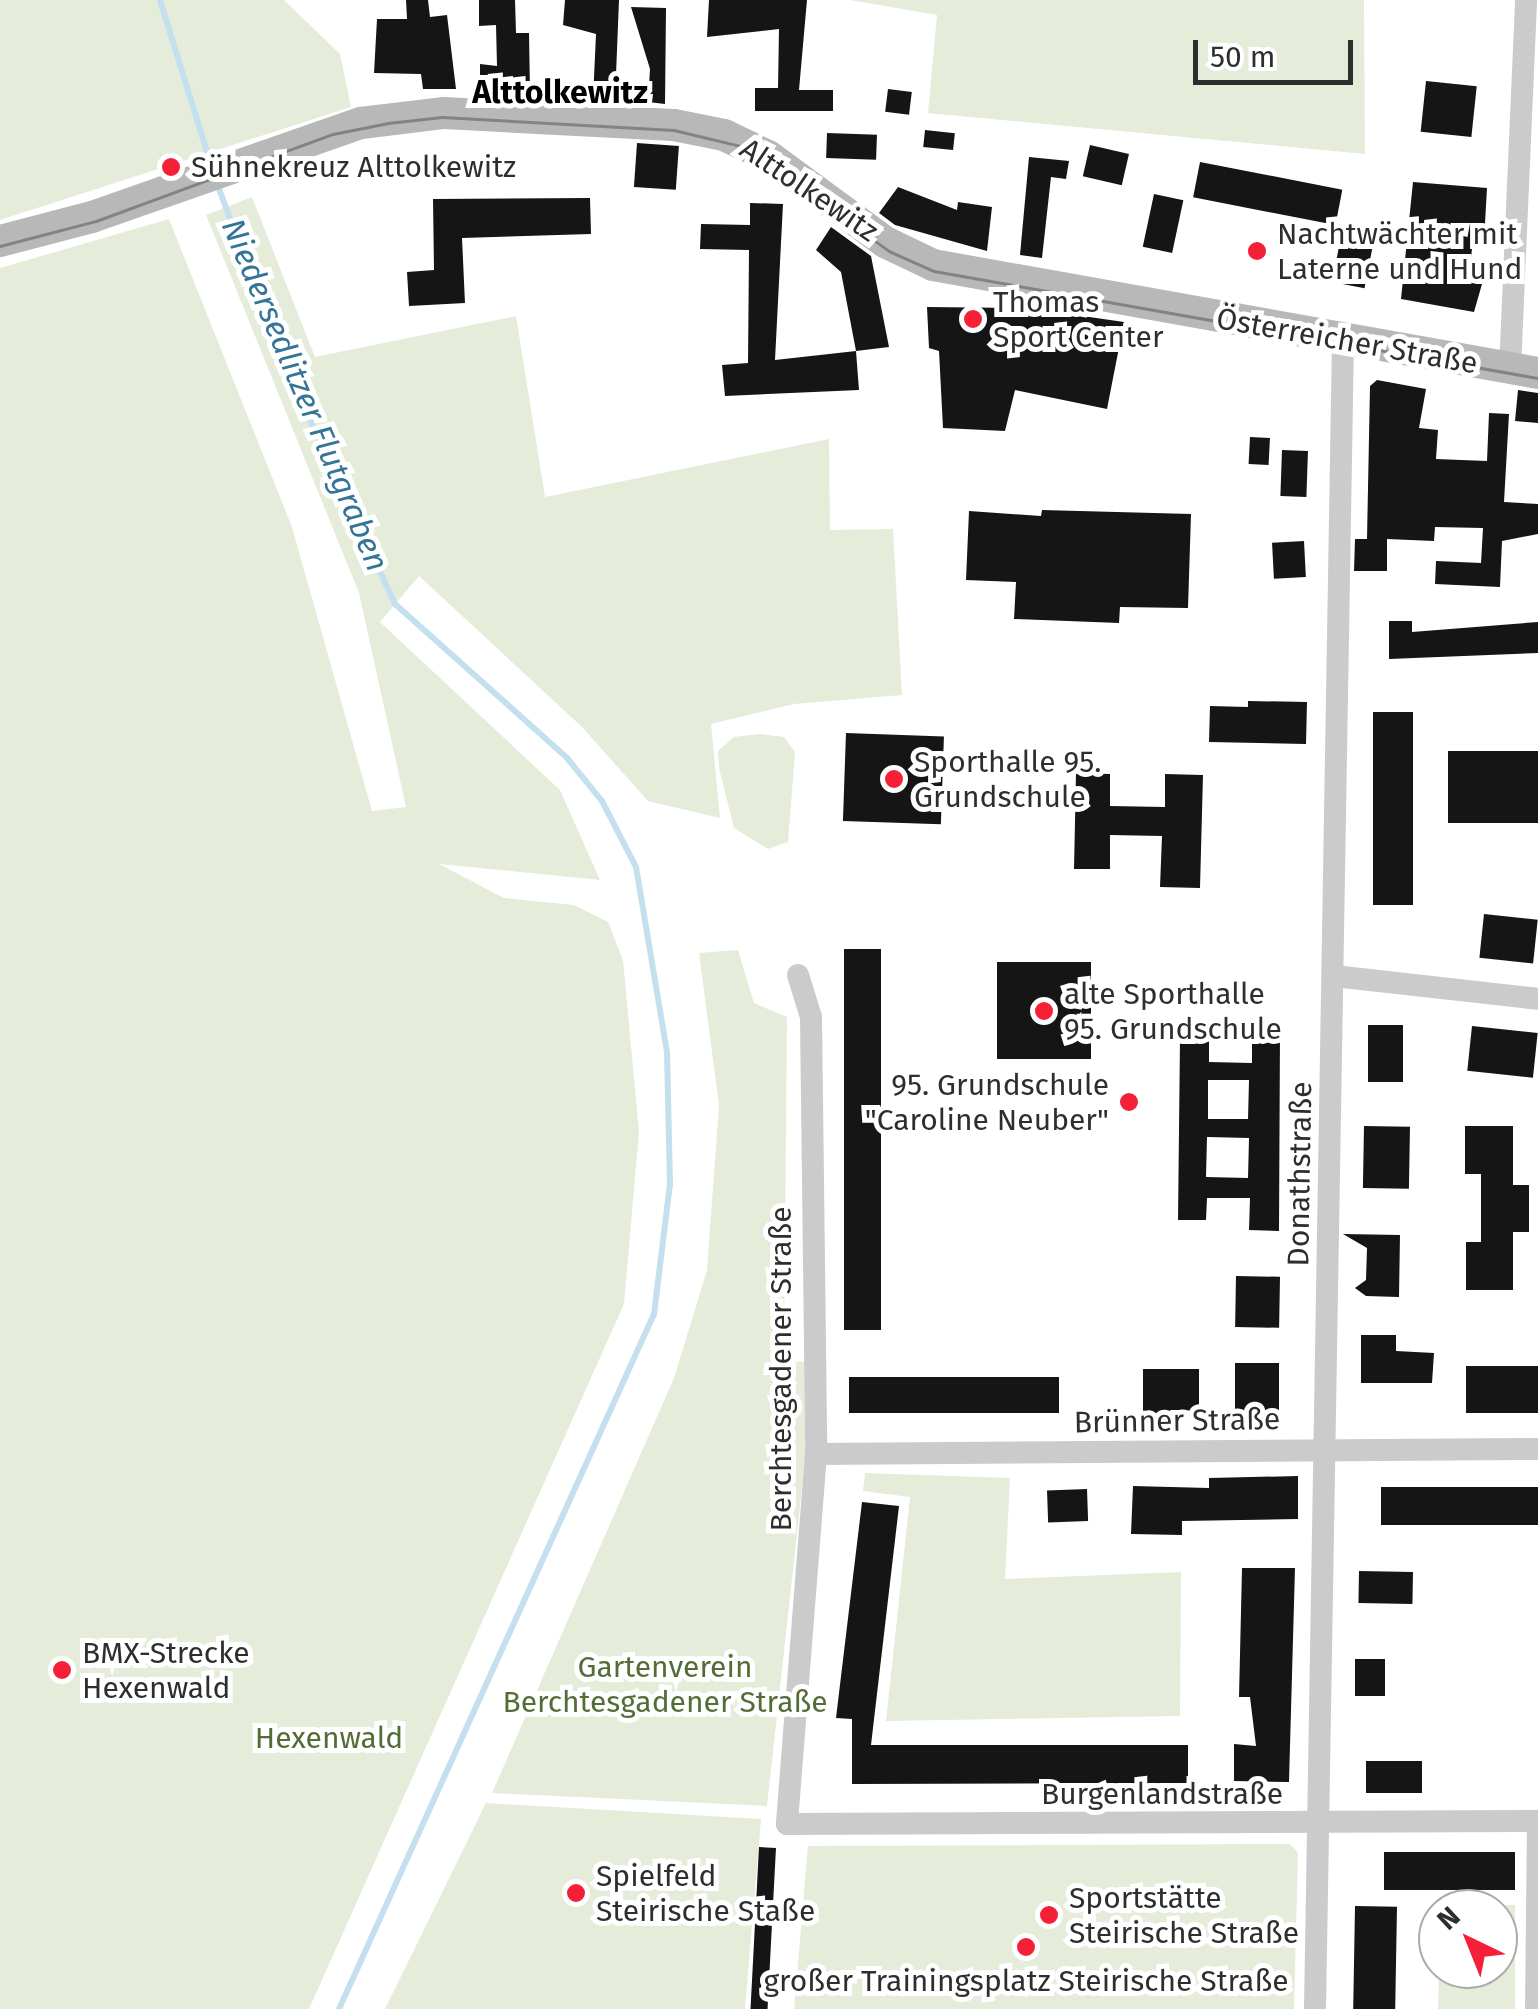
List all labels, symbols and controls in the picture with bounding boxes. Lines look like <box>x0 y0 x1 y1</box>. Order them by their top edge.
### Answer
scale bar <box>1198 20 1358 82</box>
text: 50 m <box>1210 39 1275 75</box>
district label: Alttolkewitz <box>472 73 648 111</box>
street label: Alttolkewitz <box>733 131 885 249</box>
place label: Sühnekreuz Alttolkewitz <box>191 149 516 185</box>
marker: Sühnekreuz Alttolkewitz <box>160 156 182 178</box>
water label: Niedersedlitzer Flutgraben <box>213 213 397 577</box>
place label: Nachtwächter mit Laterne und Hund <box>1277 216 1522 286</box>
marker: Nachtwächter mit Laterne und Hund <box>1246 240 1268 262</box>
place label: Thomas Sport Center <box>993 284 1163 354</box>
street label: Österreicher Straße <box>1214 300 1480 382</box>
marker: Thomas Sport Center <box>962 308 984 330</box>
place label: Sporthalle 95. Grundschule <box>914 744 1101 814</box>
marker: Sporthalle 95. Grundschule <box>883 768 905 790</box>
place label: alte Sporthalle 95. Grundschule <box>1064 976 1282 1046</box>
marker: alte Sporthalle 95. Grundschule <box>1033 1000 1055 1022</box>
place label: 95. Grundschule "Caroline Neuber" <box>865 1067 1109 1138</box>
street label: Donathstraße <box>1280 1081 1320 1267</box>
marker: 95. Grundschule "Caroline Neuber" <box>1118 1091 1140 1113</box>
street label: Berchtesgadener Straße <box>763 1206 799 1532</box>
street label: Brünner Straße <box>1073 1401 1281 1441</box>
place label: BMX-Strecke Hexenwald <box>82 1635 250 1706</box>
park label: Gartenverein Berchtesgadener Straße <box>502 1649 828 1720</box>
marker: BMX-Strecke Hexenwald <box>51 1659 73 1681</box>
park label: Hexenwald <box>255 1720 403 1756</box>
street label: Burgenlandstraße <box>1041 1776 1283 1812</box>
place label: Spielfeld Steirische Staße <box>596 1858 815 1928</box>
place label: Sportstätte Steirische Straße <box>1069 1880 1299 1950</box>
marker: Spielfeld Steirische Staße <box>565 1882 587 1904</box>
north arrow <box>1418 1889 1518 1989</box>
text: N <box>1431 1900 1467 1937</box>
marker: Sportstätte Steirische Straße <box>1038 1904 1060 1926</box>
marker: großer Trainingsplatz Steirische Straße <box>1015 1936 1037 1958</box>
place label: großer Trainingsplatz Steirische Straße <box>763 1963 1289 1999</box>

